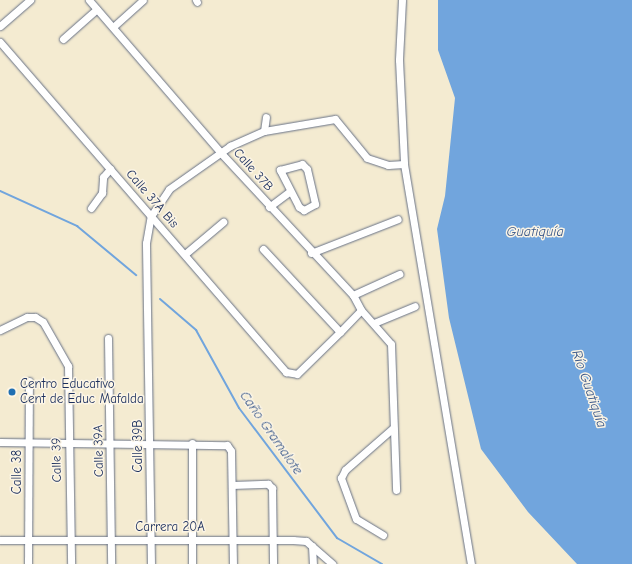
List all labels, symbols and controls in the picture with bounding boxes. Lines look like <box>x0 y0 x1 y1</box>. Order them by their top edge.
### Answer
street label: Calle 37B <box>230 145 276 195</box>
street label: Calle 37A Bis <box>122 167 182 231</box>
water label: Guatiquía <box>506 224 564 240</box>
water label: Río Guatiquía <box>568 348 610 430</box>
place label: Centro Educativo Cent de Educ Mafalda <box>20 377 144 408</box>
marker: Centro Educativo Cent de Educ Mafalda <box>7 387 17 397</box>
water label: Caño Gramalote <box>236 388 306 478</box>
street label: Calle 39B <box>130 420 146 472</box>
street label: Calle 39A <box>91 425 107 477</box>
street label: Calle 39 <box>49 438 65 482</box>
street label: Calle 38 <box>9 450 25 494</box>
street label: Carrera 20A <box>135 519 205 535</box>

